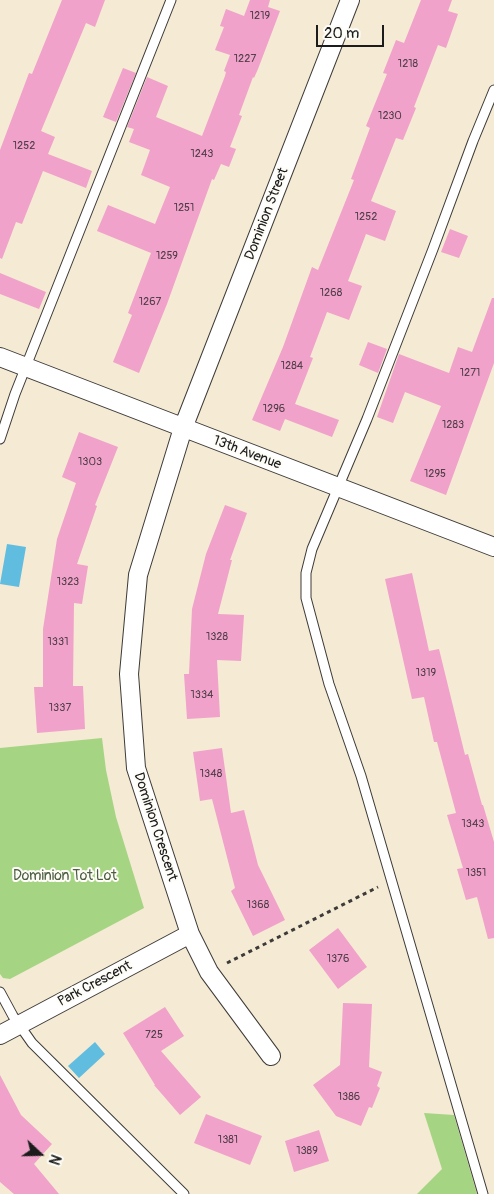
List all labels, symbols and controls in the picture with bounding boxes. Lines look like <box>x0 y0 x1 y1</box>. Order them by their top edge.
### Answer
house number: 1219 <box>250 9 270 23</box>
scale bar <box>319 15 386 47</box>
text: 20 m <box>324 24 359 43</box>
house number: 1227 <box>234 52 256 66</box>
house number: 1218 <box>398 57 418 71</box>
house number: 1230 <box>378 109 402 123</box>
house number: 1252 <box>13 139 35 153</box>
house number: 1243 <box>191 147 213 161</box>
street label: Dominion Street <box>242 166 292 262</box>
house number: 1251 <box>174 201 194 215</box>
house number: 1252 <box>355 210 377 224</box>
house number: 1259 <box>156 249 178 263</box>
house number: 1268 <box>320 286 342 300</box>
house number: 1267 <box>139 295 161 309</box>
house number: 1284 <box>281 359 303 373</box>
house number: 1271 <box>460 366 480 380</box>
house number: 1296 <box>263 402 285 416</box>
house number: 1283 <box>442 418 464 432</box>
street label: 13th Avenue <box>211 432 283 474</box>
house number: 1303 <box>78 455 102 469</box>
house number: 1295 <box>424 467 446 481</box>
house number: 1323 <box>57 575 79 589</box>
house number: 1328 <box>206 630 228 644</box>
house number: 1331 <box>48 635 68 649</box>
house number: 1319 <box>416 666 436 680</box>
house number: 1334 <box>191 688 213 702</box>
house number: 1337 <box>49 701 71 715</box>
house number: 1348 <box>200 767 222 781</box>
street label: Dominion Crescent <box>130 771 180 883</box>
house number: 1343 <box>462 817 484 831</box>
house number: 1351 <box>466 866 486 880</box>
park label: Dominion Tot Lot <box>13 868 117 884</box>
house number: 1368 <box>247 898 269 912</box>
house number: 1376 <box>327 952 349 966</box>
street label: Park Crescent <box>55 958 135 1010</box>
house number: 725 <box>145 1028 163 1042</box>
house number: 1386 <box>338 1090 360 1104</box>
north arrow <box>15 1129 65 1179</box>
house number: 1381 <box>218 1133 238 1147</box>
house number: 1389 <box>296 1144 318 1158</box>
text: N <box>45 1152 64 1167</box>

